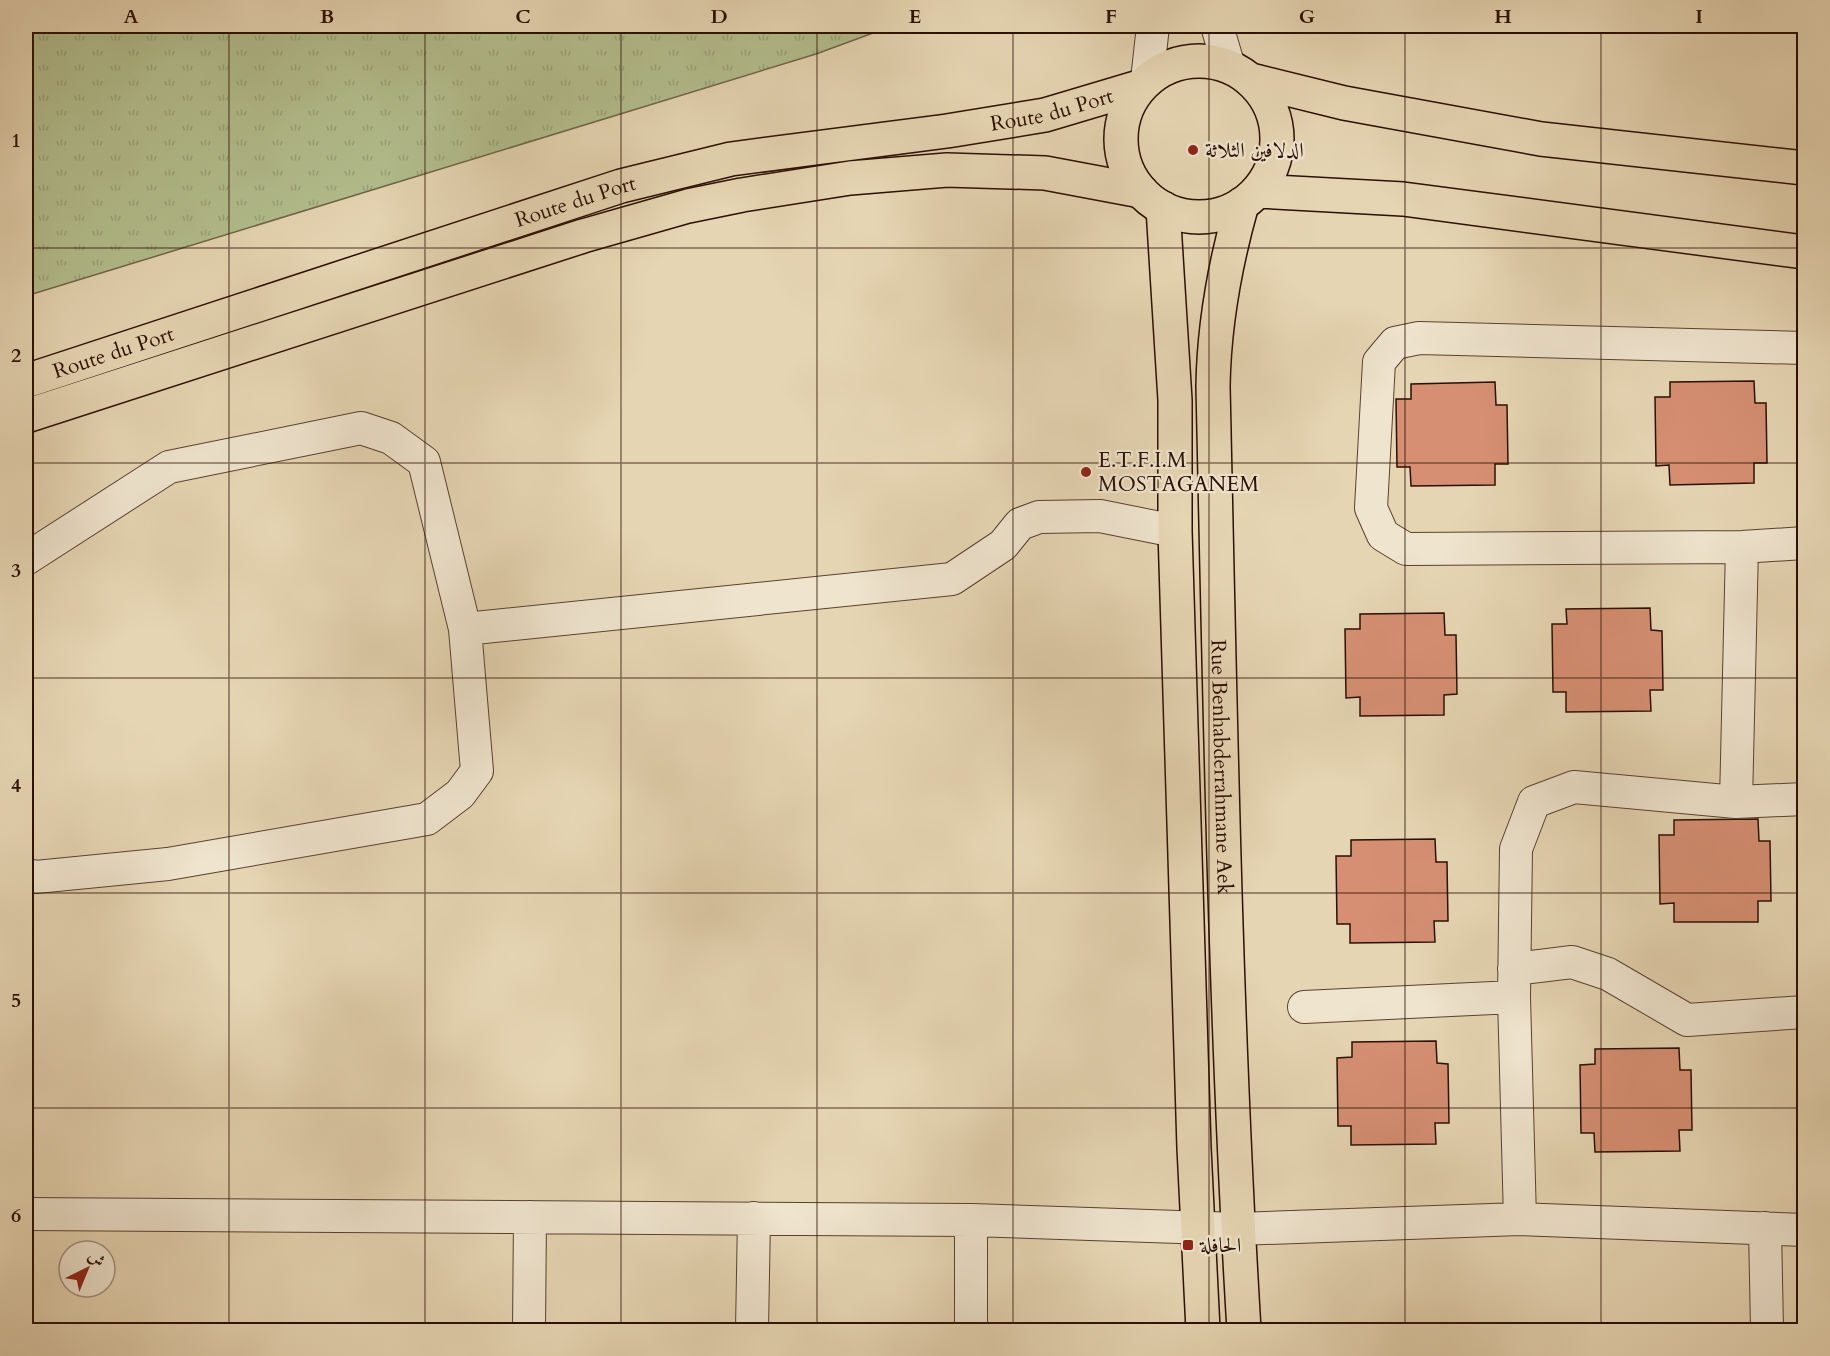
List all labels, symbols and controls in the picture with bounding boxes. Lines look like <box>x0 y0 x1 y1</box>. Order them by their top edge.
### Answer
text: A <box>123 3 139 30</box>
text: B <box>320 3 334 30</box>
text: C <box>515 3 531 30</box>
text: D <box>710 3 728 30</box>
text: E <box>909 3 921 30</box>
text: F <box>1105 3 1117 30</box>
text: G <box>1299 3 1315 30</box>
text: H <box>1494 3 1512 30</box>
text: I <box>1695 3 1703 30</box>
street label: Route du Port <box>988 81 1117 139</box>
text: 1 <box>11 127 21 154</box>
place label: الدلافين الثلاثة <box>1205 136 1304 165</box>
marker: الدلافين الثلاثة <box>1186 143 1200 157</box>
street label: Route du Port <box>511 169 639 235</box>
street label: Route du Port <box>49 319 178 386</box>
text: 2 <box>11 342 21 369</box>
place label: E.T.F.I.M MOSTAGANEM <box>1098 446 1259 499</box>
marker: E.T.F.I.M MOSTAGANEM <box>1079 465 1093 479</box>
text: 3 <box>11 557 21 584</box>
street label: Rue Benhabderrahmane Aek <box>1204 639 1239 896</box>
text: 4 <box>11 772 21 799</box>
text: 5 <box>11 987 21 1014</box>
text: 6 <box>11 1202 21 1229</box>
place label: الحافلة <box>1199 1231 1241 1260</box>
marker: الحافلة <box>1181 1238 1195 1252</box>
north arrow <box>57 1239 117 1299</box>
text: ش <box>83 1245 110 1272</box>

